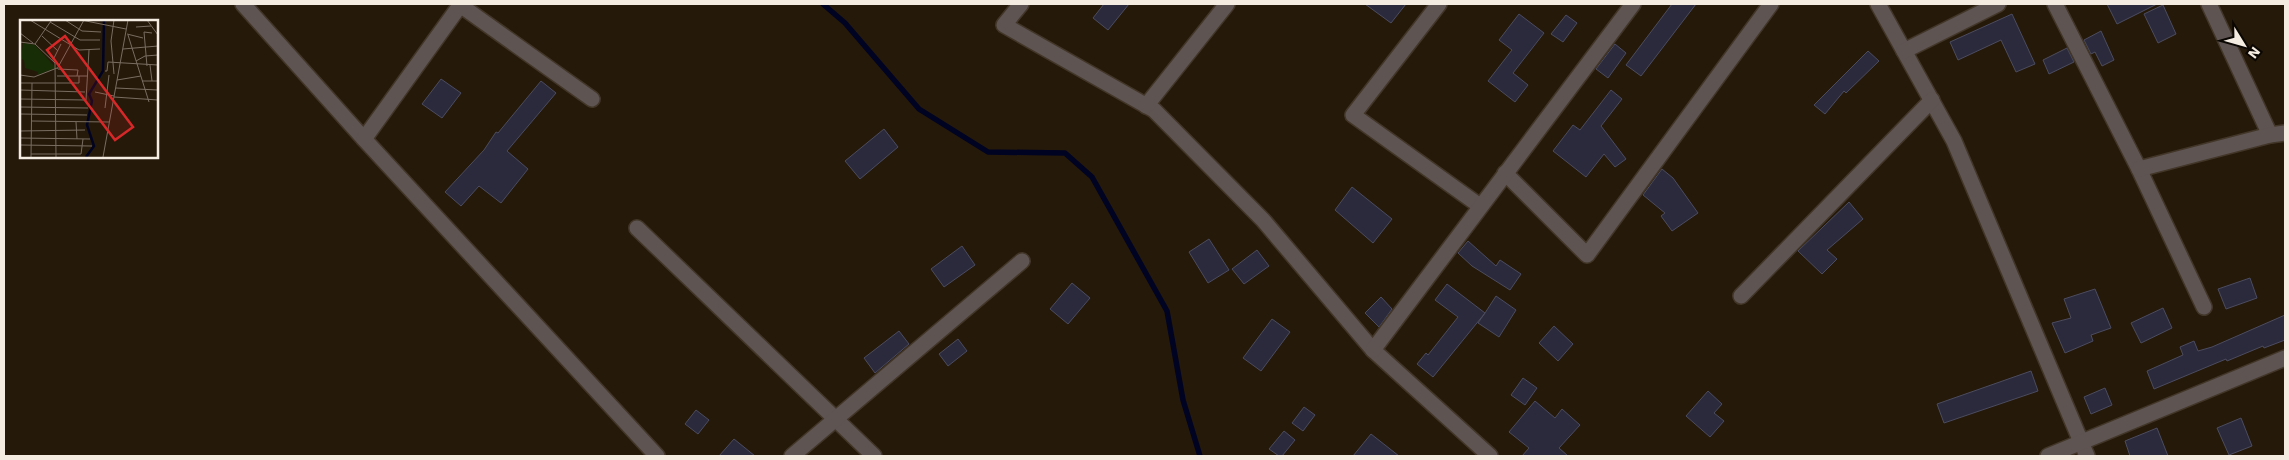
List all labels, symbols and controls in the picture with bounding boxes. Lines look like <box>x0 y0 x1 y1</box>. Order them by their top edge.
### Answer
inset map <box>20 20 158 158</box>
north arrow <box>2219 20 2269 70</box>
text: N <box>2245 44 2264 62</box>

